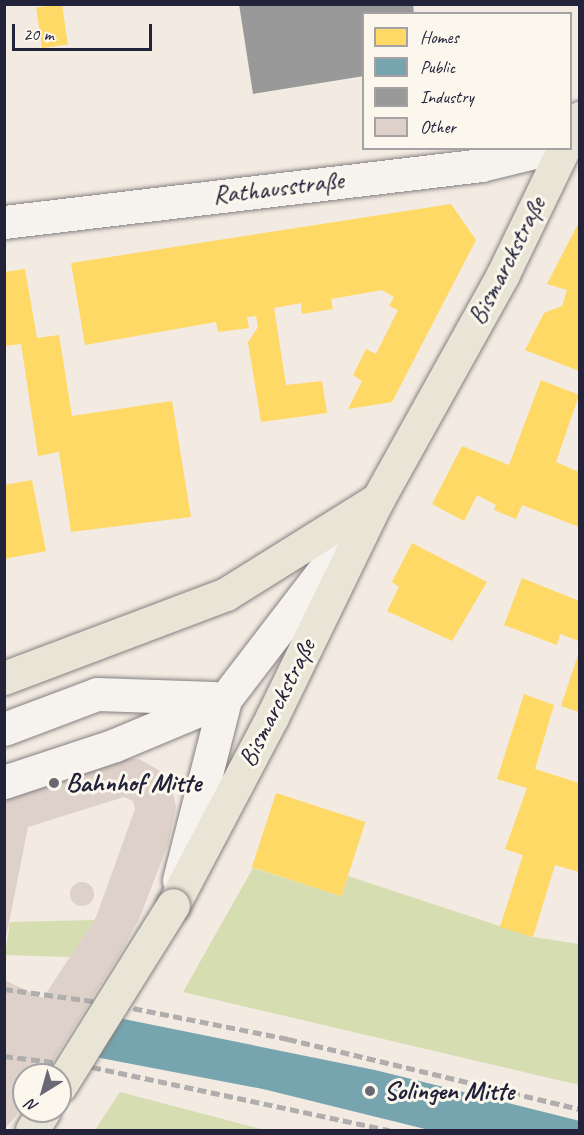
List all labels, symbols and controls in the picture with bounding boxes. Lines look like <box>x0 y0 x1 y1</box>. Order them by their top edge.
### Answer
scale bar <box>15 12 154 50</box>
legend <box>362 12 572 150</box>
text: 20 m <box>23 23 54 45</box>
text: Homes <box>420 26 459 48</box>
text: Public <box>420 56 455 78</box>
text: Industry <box>420 86 474 108</box>
text: Other <box>420 116 456 138</box>
street label: Rathausstraße <box>211 165 345 211</box>
street label: Bismarckstraße <box>462 192 552 330</box>
street label: Bismarckstraße <box>232 634 322 772</box>
place label: Bahnhof Mitte <box>66 767 201 799</box>
marker: Bahnhof Mitte <box>47 776 61 790</box>
north arrow <box>12 1063 72 1123</box>
place label: Solingen Mitte <box>384 1075 514 1107</box>
marker: Solingen Mitte <box>361 1082 379 1100</box>
text: N <box>22 1095 42 1117</box>

